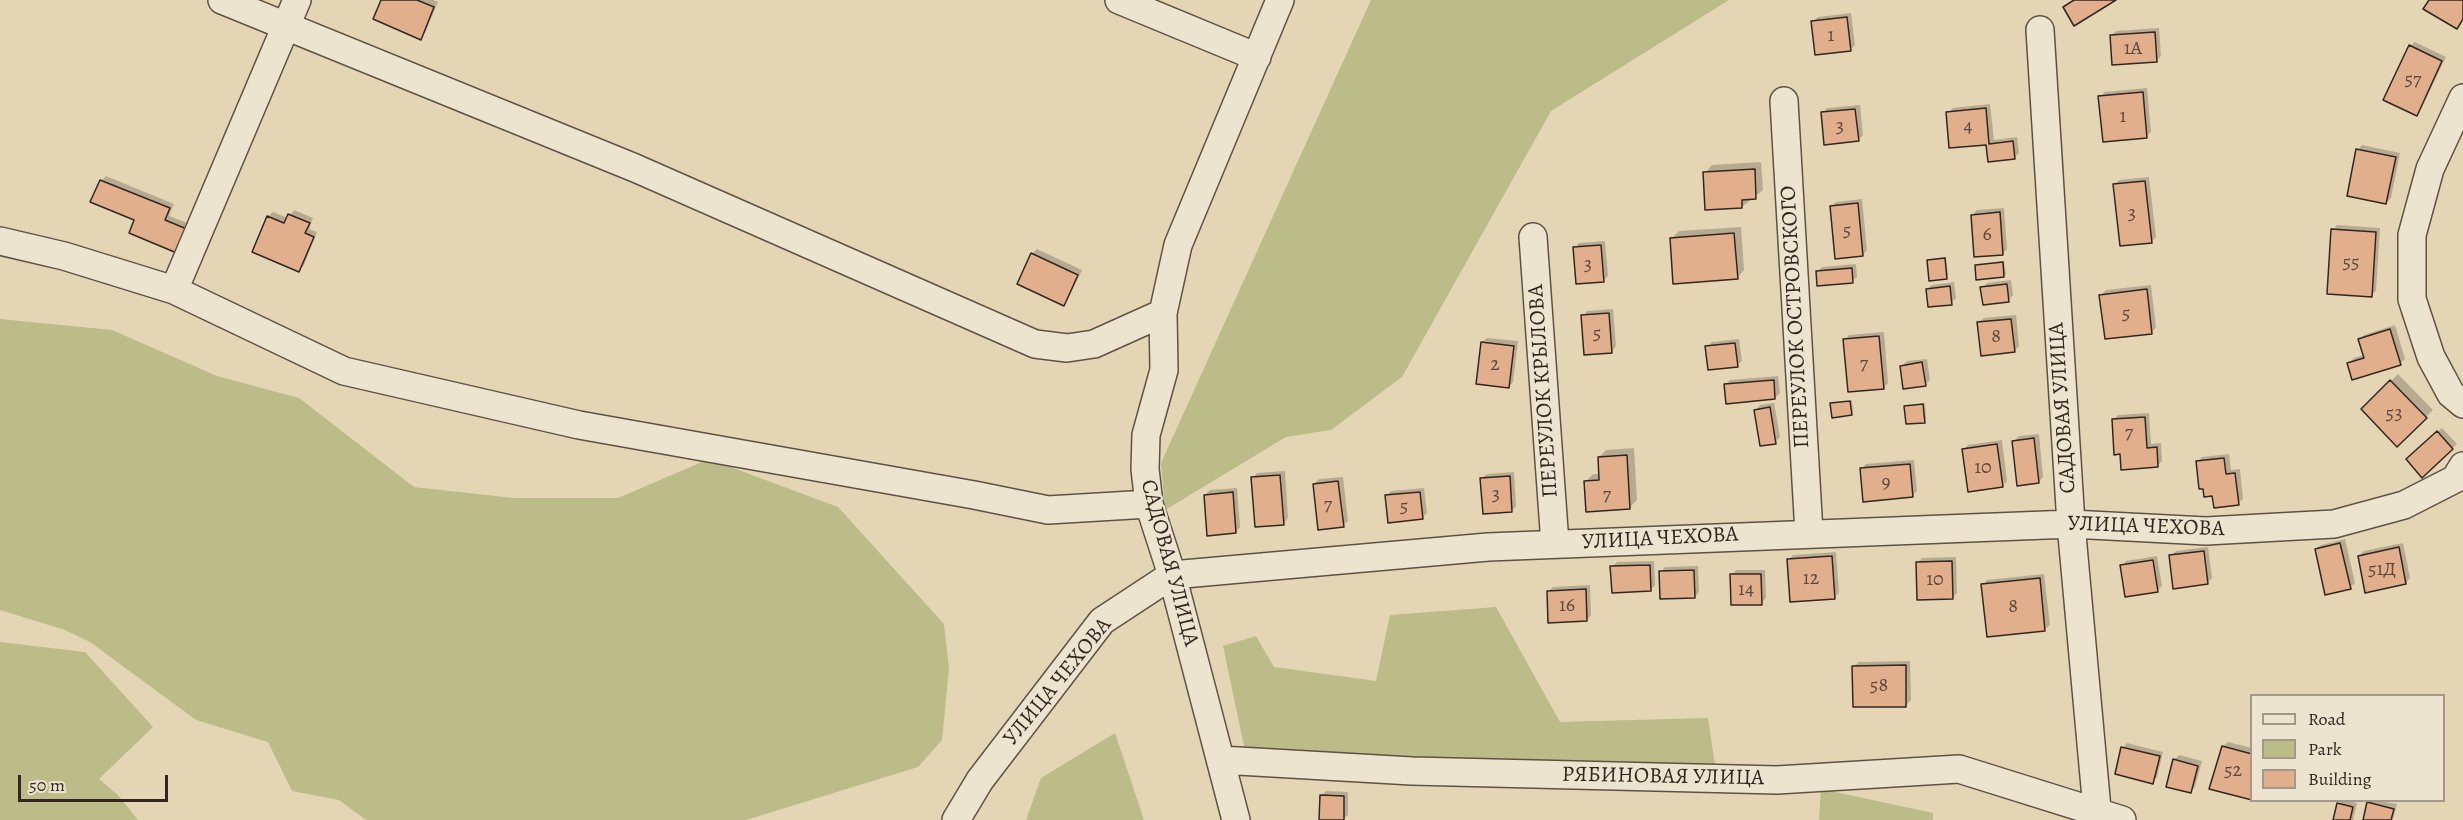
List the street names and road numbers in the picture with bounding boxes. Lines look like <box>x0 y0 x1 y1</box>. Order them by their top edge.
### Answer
street label: ПЕРЕУЛОК ОСТРОВСКОГО <box>1776 185 1816 449</box>
street label: ПЕРЕУЛОК КРЫЛОВА <box>1523 283 1565 499</box>
street label: САДОВАЯ УЛИЦА <box>2044 322 2082 494</box>
street label: САДОВАЯ УЛИЦА <box>1134 477 1204 649</box>
street label: УЛИЦА ЧЕХОВА <box>2067 511 2225 543</box>
street label: УЛИЦА ЧЕХОВА <box>1581 522 1739 556</box>
street label: УЛИЦА ЧЕХОВА <box>998 613 1118 751</box>
street label: РЯБИНОВАЯ УЛИЦА <box>1562 762 1764 792</box>

